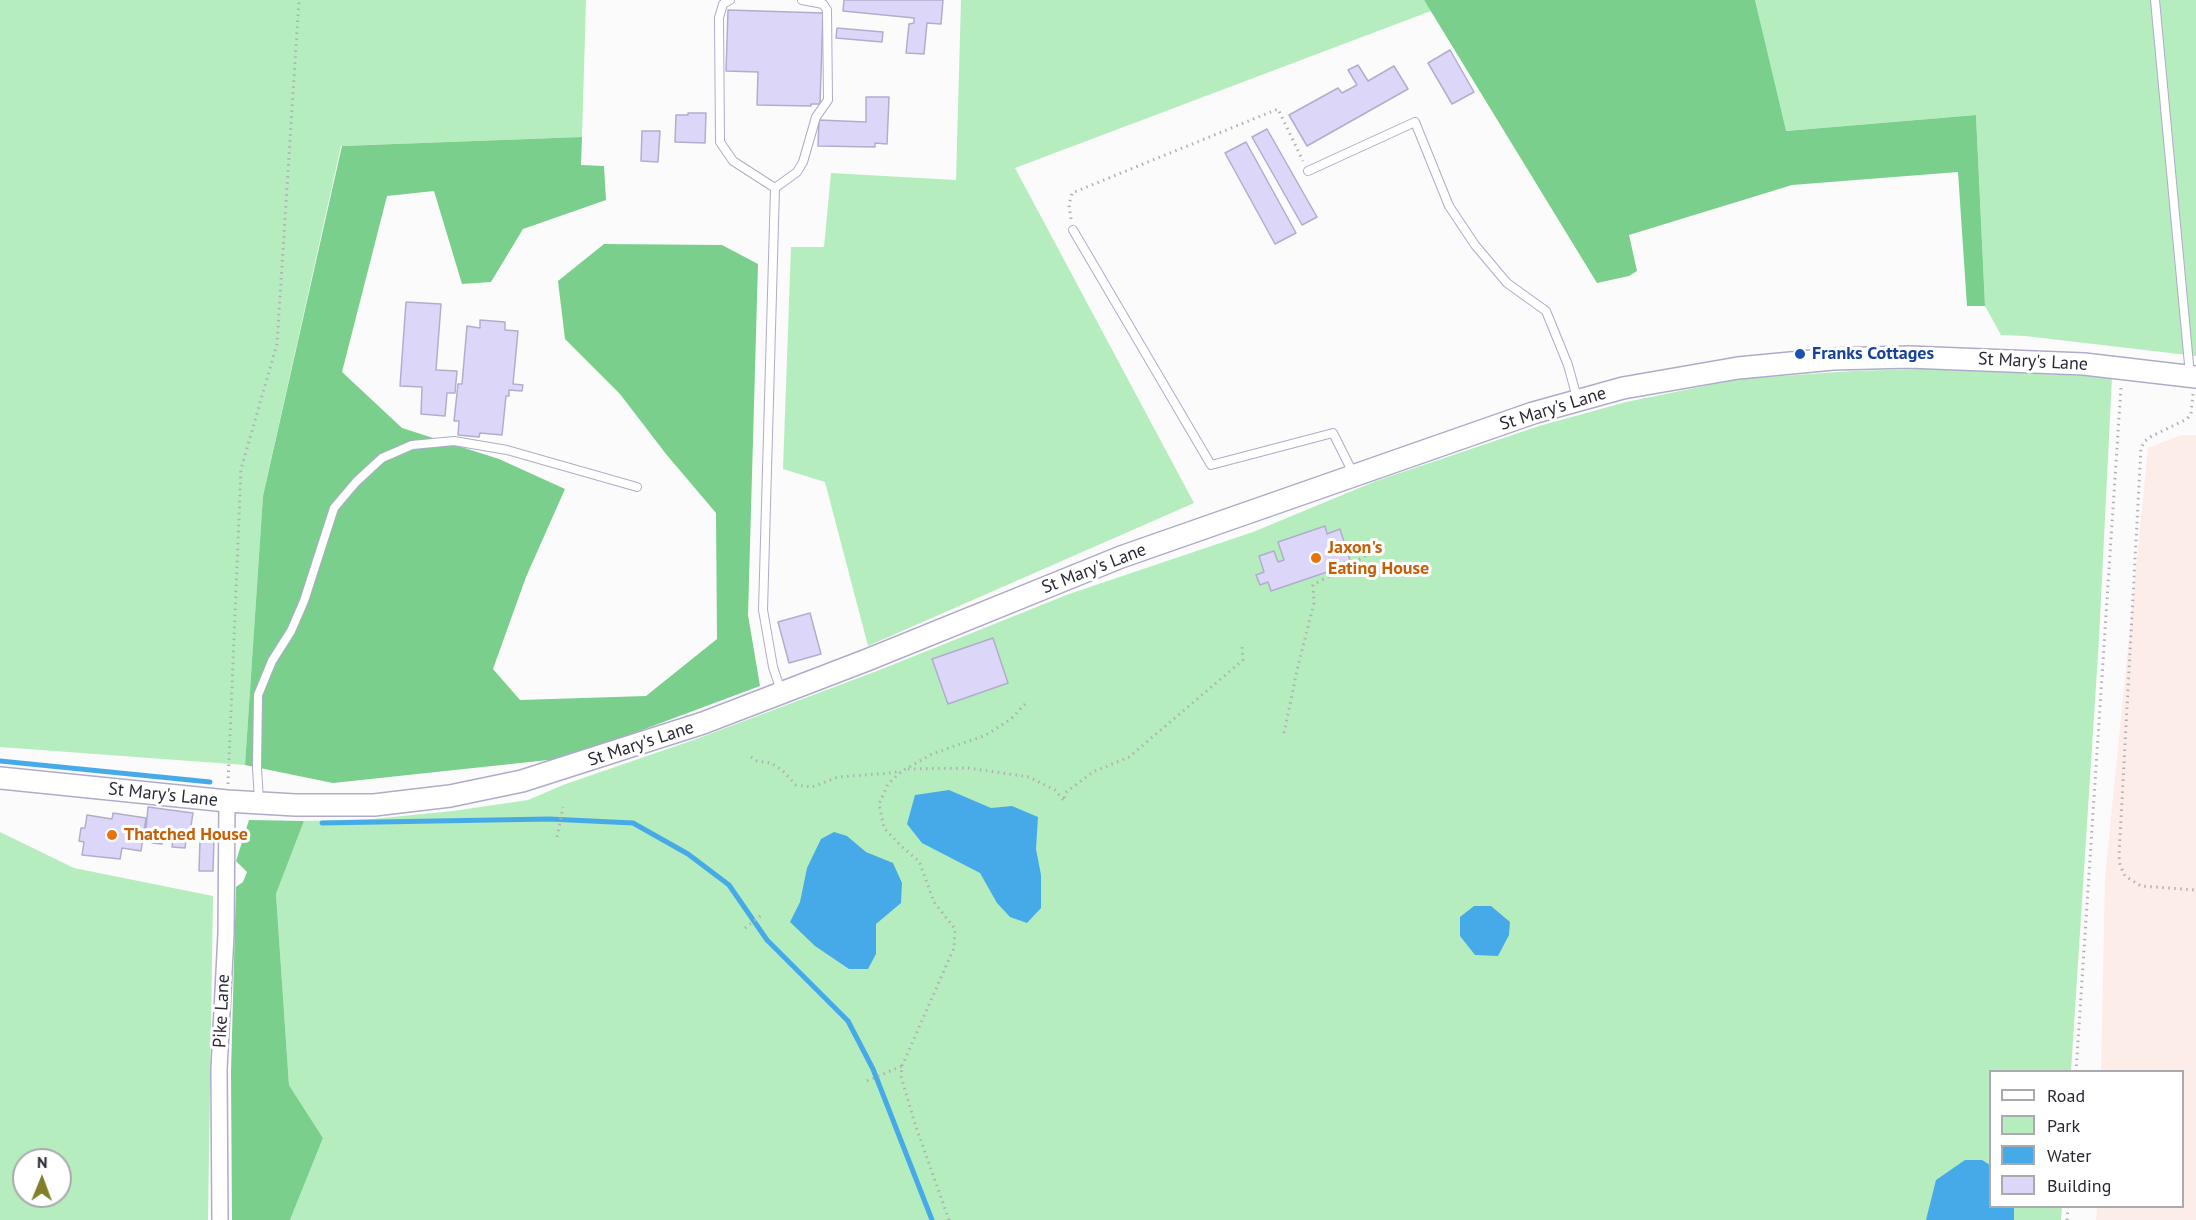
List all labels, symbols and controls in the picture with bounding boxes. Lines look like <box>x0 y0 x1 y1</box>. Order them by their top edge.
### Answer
place label: Franks Cottages <box>1812 343 1934 365</box>
marker: Franks Cottages <box>1793 347 1807 361</box>
street label: St Mary's Lane <box>1977 348 2089 376</box>
street label: St Mary's Lane <box>1497 383 1609 435</box>
place label: Jaxon's Eating House <box>1328 537 1429 580</box>
street label: St Mary's Lane <box>1039 539 1149 599</box>
marker: Jaxon's Eating House <box>1309 551 1323 565</box>
street label: St Mary's Lane <box>585 717 697 771</box>
street label: St Mary's Lane <box>107 778 219 812</box>
place label: Thatched House <box>124 824 248 846</box>
marker: Thatched House <box>105 828 119 842</box>
street label: Pike Lane <box>209 973 235 1049</box>
legend <box>1989 1070 2184 1208</box>
text: Road <box>2047 1084 2085 1107</box>
text: Park <box>2047 1114 2080 1137</box>
text: Water <box>2047 1144 2091 1167</box>
north arrow <box>12 1148 72 1208</box>
text: N <box>37 1152 48 1172</box>
text: Building <box>2047 1174 2111 1197</box>

